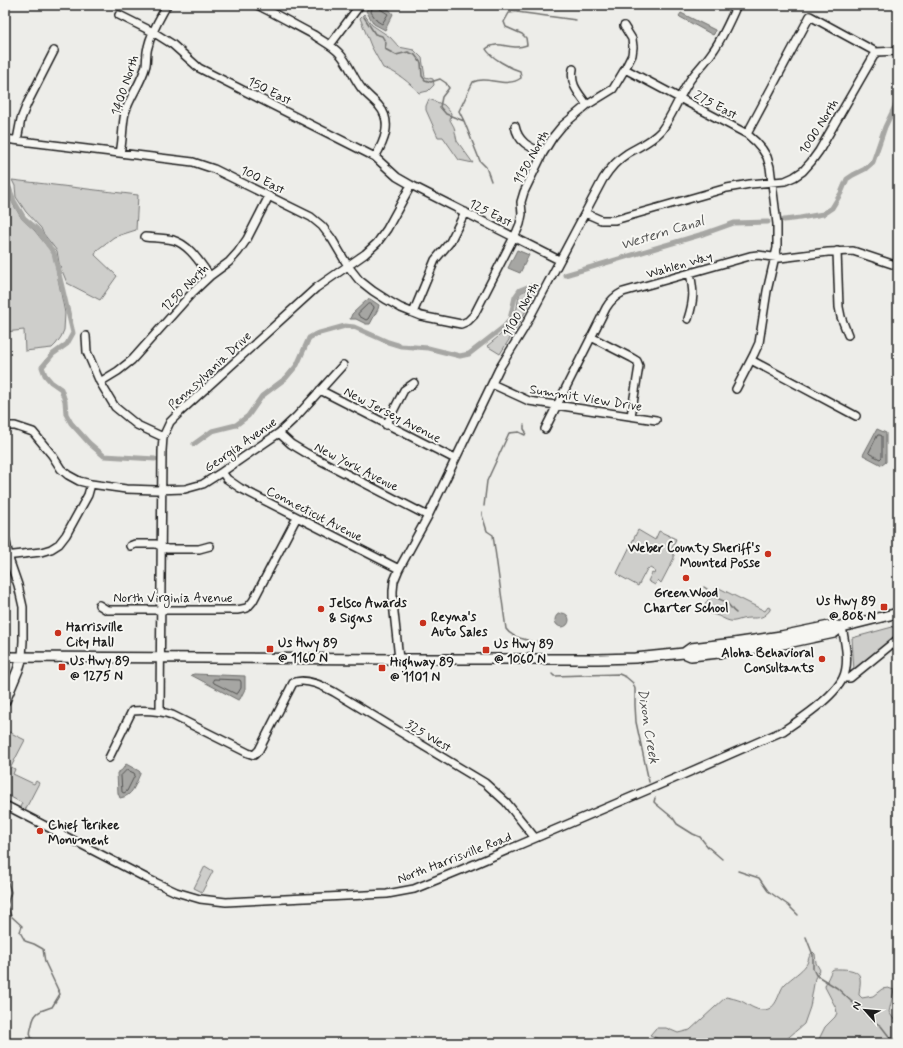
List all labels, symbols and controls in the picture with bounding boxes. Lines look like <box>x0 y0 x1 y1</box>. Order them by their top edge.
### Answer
street label: 1400 North <box>108 53 143 118</box>
street label: 150 East <box>245 73 294 110</box>
street label: 275 East <box>691 87 740 124</box>
street label: 1000 North <box>796 96 843 158</box>
street label: 1150 North <box>509 128 553 188</box>
street label: 100 East <box>237 162 287 199</box>
street label: 125 East <box>466 195 515 231</box>
water label: Western Canal <box>618 211 708 254</box>
street label: Wahlen Way <box>644 248 714 283</box>
street label: 1250 North <box>158 261 213 316</box>
street label: 1100 North <box>499 279 543 340</box>
street label: Pennsylvania Drive <box>165 328 255 414</box>
street label: Summit View Drive <box>528 381 643 416</box>
street label: New Jersey Avenue <box>341 383 444 447</box>
street label: Georgia Avenue <box>201 414 281 477</box>
street label: New York Avenue <box>311 439 401 496</box>
street label: Connecticut Avenue <box>263 483 365 546</box>
place label: Weber County Sheriff's Mounted Posse <box>627 540 760 572</box>
marker: Weber County Sheriff's Mounted Posse <box>763 549 773 559</box>
marker: GreenWood Charter School <box>681 573 691 583</box>
place label: GreenWood Charter School <box>644 585 728 617</box>
street label: North Virginia Avenue <box>113 590 233 608</box>
place label: Us Hwy 89 @ 808 N <box>816 593 876 625</box>
place label: Jelsco Awards & Signs <box>329 595 407 630</box>
marker: Us Hwy 89 @ 808 N <box>879 602 889 612</box>
marker: Jelsco Awards & Signs <box>316 604 326 614</box>
place label: Reyna's Auto Sales <box>431 609 488 641</box>
marker: Reyna's Auto Sales <box>418 618 428 628</box>
place label: Harrisville City Hall <box>66 619 124 651</box>
marker: Harrisville City Hall <box>53 628 63 638</box>
place label: Us Hwy 89 @ 1160 N <box>278 635 338 667</box>
place label: Us Hwy 89 @ 1060 N <box>494 636 554 668</box>
marker: Us Hwy 89 @ 1160 N <box>265 644 275 654</box>
marker: Us Hwy 89 @ 1060 N <box>481 645 491 655</box>
place label: Aloha Behavioral Consultants <box>721 645 814 677</box>
place label: Us Hwy 89 @ 1275 N <box>70 653 130 685</box>
place label: Highway 89 @ 1101 N <box>390 654 454 686</box>
marker: Aloha Behavioral Consultants <box>817 654 827 664</box>
marker: Us Hwy 89 @ 1275 N <box>57 662 67 672</box>
marker: Highway 89 @ 1101 N <box>377 663 387 673</box>
water label: Dixon Creek <box>633 688 663 765</box>
street label: 325 West <box>402 716 454 756</box>
place label: Chief Terikee Monument <box>48 817 119 849</box>
marker: Chief Terikee Monument <box>35 826 45 836</box>
street label: North Harrisville Road <box>395 829 514 888</box>
north arrow <box>845 990 885 1030</box>
text: N <box>849 999 865 1012</box>

